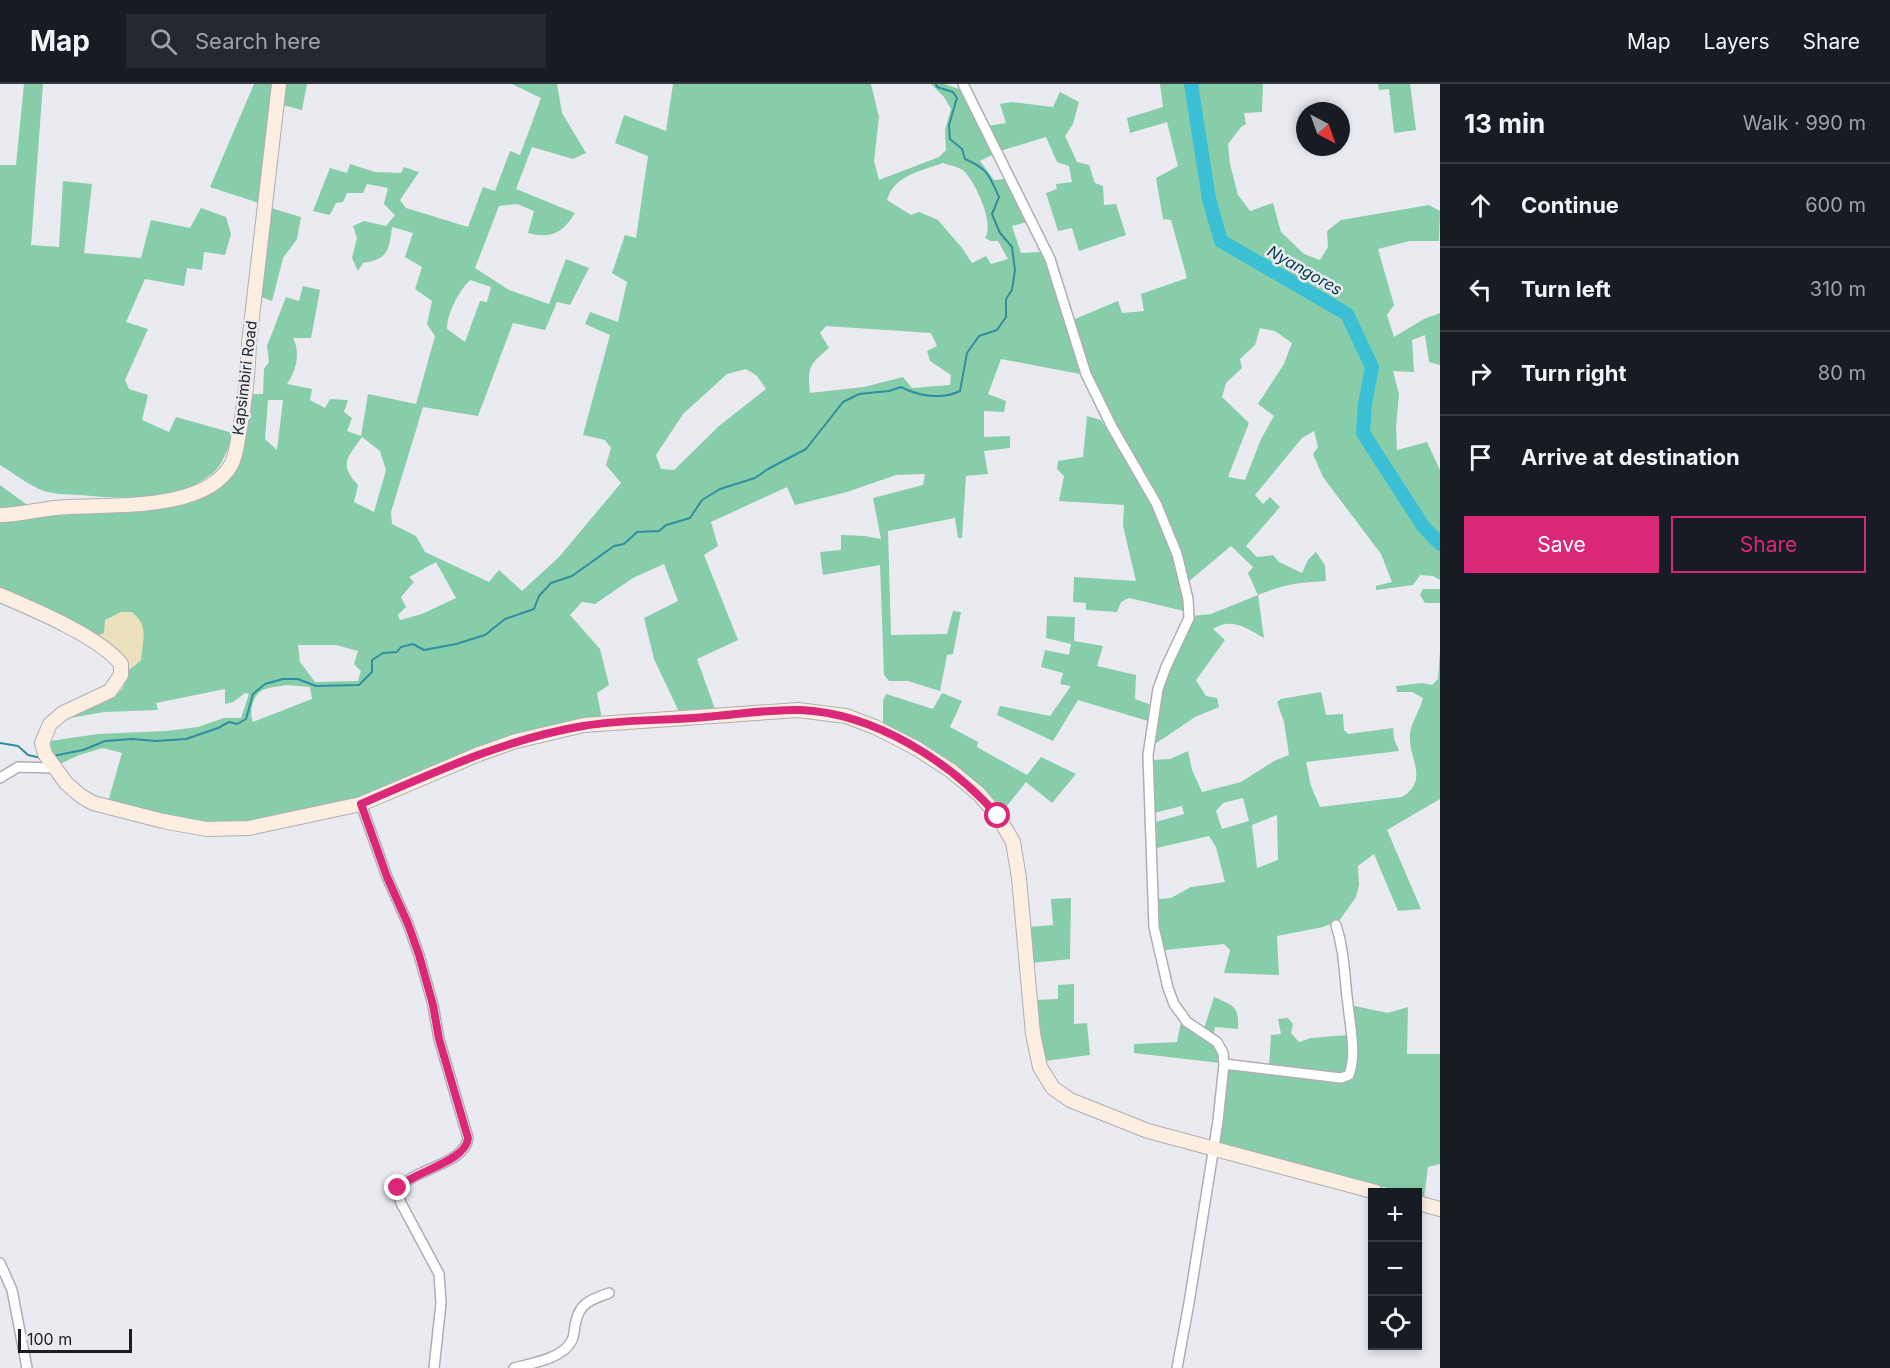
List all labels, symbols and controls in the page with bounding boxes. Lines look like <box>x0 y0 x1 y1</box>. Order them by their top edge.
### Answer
search box <box>126 14 546 68</box>
text: Map <box>30 24 90 58</box>
icon: search <box>147 25 180 58</box>
text: Search here <box>195 28 321 54</box>
text: Map <box>1627 29 1671 54</box>
text: Layers <box>1704 29 1770 54</box>
text: Share <box>1803 29 1860 54</box>
north arrow <box>1296 102 1350 156</box>
text: 13 min <box>1464 108 1545 139</box>
text: Walk · 990 m <box>1743 111 1866 135</box>
icon: ahead <box>1464 189 1497 222</box>
text: Continue <box>1521 192 1619 218</box>
text: 600 m <box>1805 193 1866 217</box>
water label: Nyangores <box>1264 241 1346 299</box>
icon: left <box>1464 273 1497 306</box>
text: Turn left <box>1521 276 1611 302</box>
text: 310 m <box>1810 277 1866 301</box>
street label: Kapsimbiri Road <box>228 320 261 436</box>
icon: right <box>1464 357 1497 390</box>
text: Turn right <box>1521 360 1627 386</box>
text: 80 m <box>1818 361 1866 385</box>
icon: arrive <box>1464 441 1497 474</box>
text: Arrive at destination <box>1521 444 1740 470</box>
button: Save <box>1464 516 1659 573</box>
button: Share <box>1671 516 1866 573</box>
route start <box>984 802 1010 828</box>
route end <box>384 1174 410 1200</box>
map controls <box>1368 1188 1422 1350</box>
button: + <box>1368 1188 1422 1242</box>
button: − <box>1368 1242 1422 1296</box>
button: locate <box>1368 1296 1422 1350</box>
scale bar <box>18 1326 132 1354</box>
text: 100 m <box>27 1329 72 1349</box>

